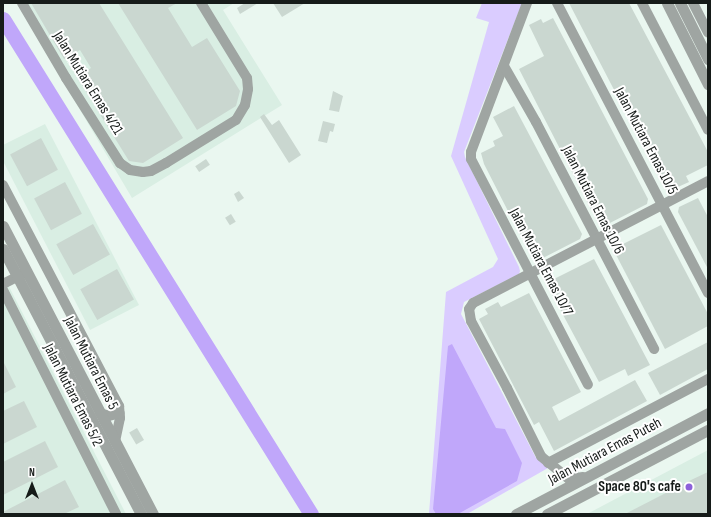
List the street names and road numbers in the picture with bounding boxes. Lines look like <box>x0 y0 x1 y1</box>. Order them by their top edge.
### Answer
street label: Jalan Mutiara Emas 4/21 <box>49 28 127 138</box>
street label: Jalan Mutiara Emas 10/5 <box>610 84 682 198</box>
street label: Jalan Mutiara Emas 10/6 <box>558 143 628 257</box>
street label: Jalan Mutiara Emas 10/7 <box>505 205 577 319</box>
street label: Jalan Mutiara Emas 5 <box>60 313 122 413</box>
street label: Jalan Mutiara Emas 5/2 <box>39 341 107 449</box>
street label: Jalan Mutiara Emas Puteh <box>545 414 665 488</box>

